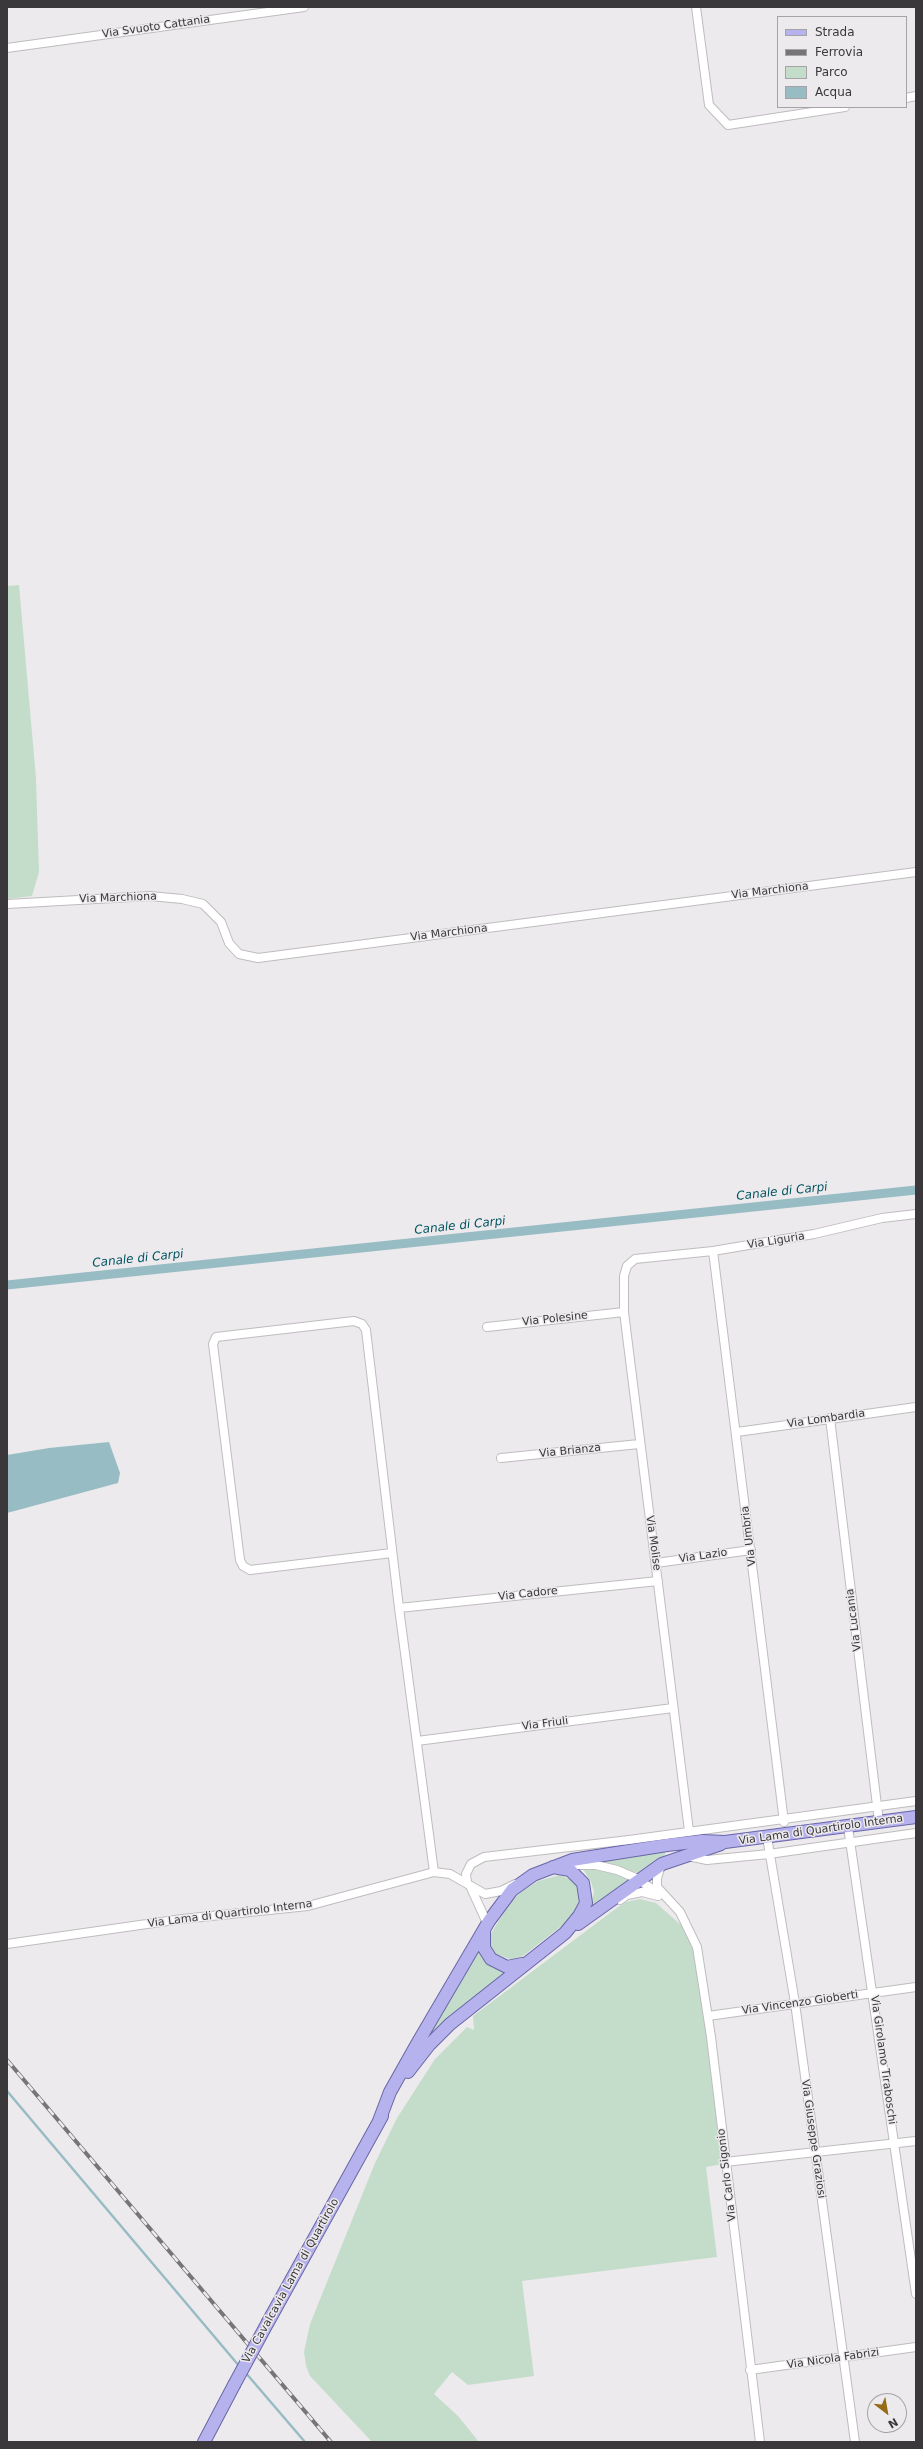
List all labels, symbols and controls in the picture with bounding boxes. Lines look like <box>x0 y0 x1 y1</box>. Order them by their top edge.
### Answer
street label: Via Svuoto Cattania <box>101 13 211 41</box>
legend <box>777 16 907 108</box>
text: Strada <box>815 25 855 39</box>
text: Ferrovia <box>815 45 863 59</box>
text: Parco <box>815 65 848 79</box>
text: Acqua <box>815 85 852 99</box>
street label: Via Marchiona <box>731 880 809 902</box>
street label: Via Marchiona <box>79 890 157 906</box>
street label: Via Marchiona <box>410 922 488 944</box>
water label: Canale di Carpi <box>736 1180 828 1204</box>
water label: Canale di Carpi <box>414 1214 506 1238</box>
street label: Via Liguria <box>746 1230 806 1252</box>
water label: Canale di Carpi <box>92 1247 184 1271</box>
street label: Via Polesine <box>522 1309 588 1329</box>
street label: Via Lombardia <box>786 1407 866 1431</box>
street label: Via Brianza <box>539 1441 601 1461</box>
street label: Via Umbria <box>739 1505 759 1567</box>
street label: Via Molise <box>643 1515 663 1571</box>
street label: Via Lazio <box>678 1546 728 1566</box>
street label: Via Cadore <box>498 1584 558 1604</box>
street label: Via Lucania <box>844 1588 864 1652</box>
street label: Via Friuli <box>521 1715 569 1733</box>
street label: Via Lama di Quartirolo Interna <box>738 1812 904 1848</box>
street label: Via Lama di Quartirolo Interna <box>147 1897 313 1931</box>
street label: Via Vincenzo Gioberti <box>741 1988 859 2018</box>
street label: Via Girolamo Tiraboschi <box>867 1995 899 2125</box>
street label: Via Giuseppe Graziosi <box>798 2079 828 2199</box>
street label: Via Carlo Sigonio <box>715 2128 739 2222</box>
street label: Via Cavalcavia Lama di Quartirolo <box>240 2196 342 2366</box>
street label: Via Nicola Fabrizi <box>786 2346 880 2372</box>
north arrow <box>867 2393 907 2433</box>
text: N <box>886 2415 900 2431</box>

